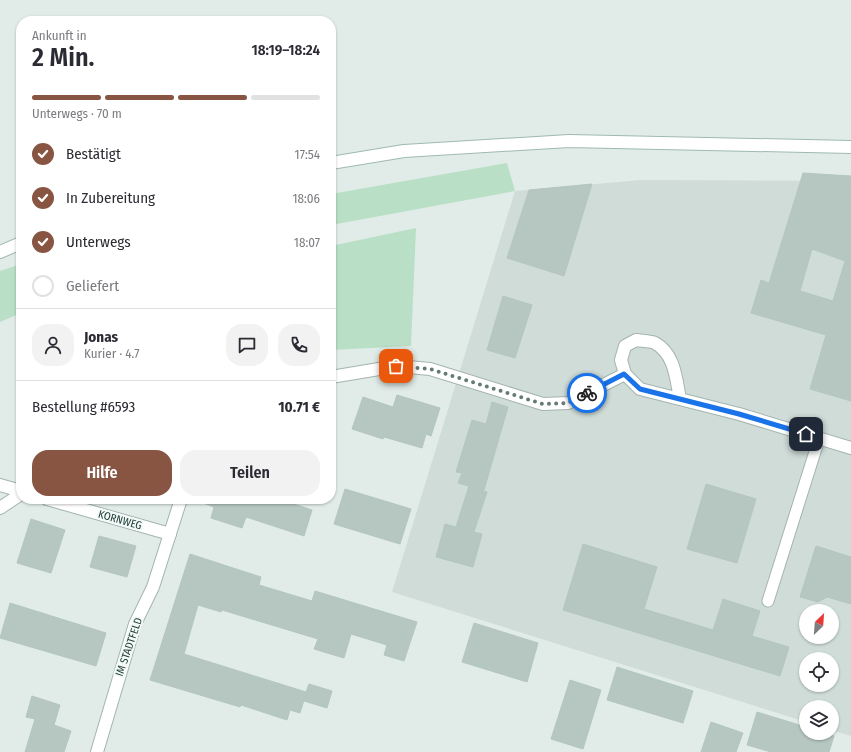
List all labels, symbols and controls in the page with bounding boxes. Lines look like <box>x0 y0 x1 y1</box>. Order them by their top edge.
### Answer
text: Ankunft in <box>32 28 87 43</box>
text: 18:19–18:24 <box>251 41 320 59</box>
text: 2 Min. <box>32 42 94 73</box>
text: Unterwegs · 70 m <box>32 106 122 121</box>
icon: check <box>32 143 54 165</box>
text: Bestätigt <box>66 145 121 163</box>
text: 17:54 <box>295 147 320 162</box>
icon: check <box>32 187 54 209</box>
text: In Zubereitung <box>66 189 155 207</box>
text: 18:06 <box>292 191 320 206</box>
icon: check <box>32 231 54 253</box>
text: Unterwegs <box>66 233 131 251</box>
text: 18:07 <box>294 235 320 250</box>
text: Geliefert <box>66 277 119 295</box>
button: person <box>32 324 74 366</box>
button: chat <box>226 324 268 366</box>
button: phone <box>278 324 320 366</box>
text: Jonas <box>84 328 118 346</box>
text: Kurier · 4.7 <box>84 346 140 361</box>
pin <box>379 349 413 383</box>
icon: bag <box>385 355 407 377</box>
courier <box>567 373 607 413</box>
icon: bike <box>576 382 598 404</box>
text: Bestellung #6593 <box>32 398 135 416</box>
text: 10.71 € <box>278 398 320 416</box>
pin <box>789 417 823 451</box>
icon: home <box>795 423 817 445</box>
button: Hilfe <box>32 450 172 496</box>
button: Teilen <box>180 450 320 496</box>
street label: KORNWEG <box>97 508 143 532</box>
north arrow <box>799 604 839 644</box>
map controls <box>799 604 839 740</box>
street label: IM STADTFELD <box>113 616 145 678</box>
button: locate <box>799 652 839 692</box>
button: layers <box>799 700 839 740</box>

